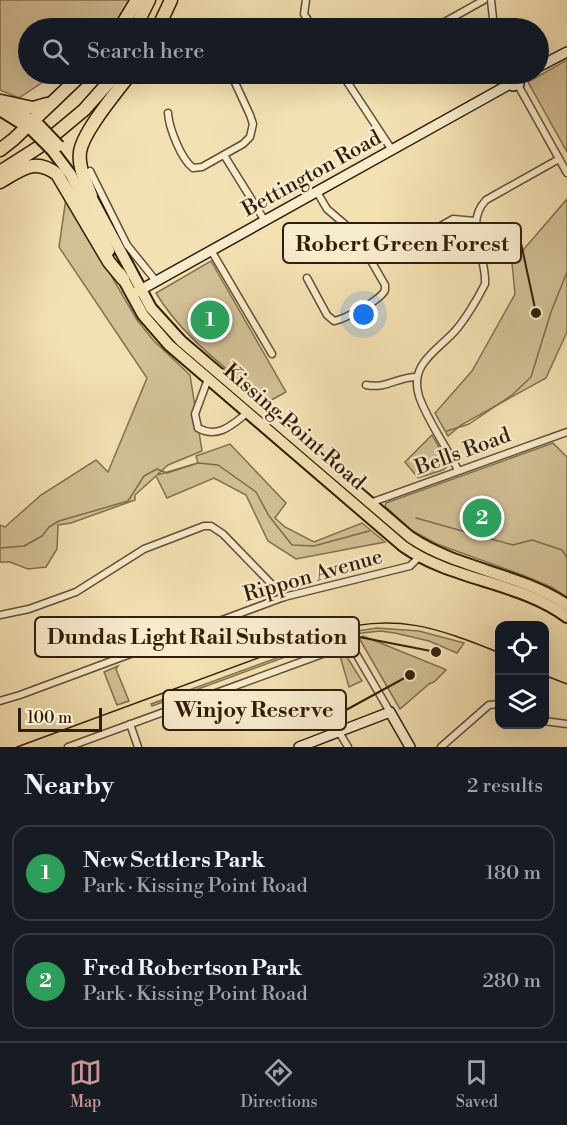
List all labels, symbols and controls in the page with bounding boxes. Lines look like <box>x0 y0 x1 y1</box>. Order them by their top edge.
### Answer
search box <box>18 18 549 84</box>
icon: search <box>39 35 72 68</box>
text: Search here <box>87 38 204 65</box>
street label: Bettington Road <box>237 125 386 223</box>
callout: Robert Green Forest <box>283 223 521 263</box>
text: Robert Green Forest <box>295 231 509 258</box>
pin: 1 <box>190 298 230 342</box>
your location <box>349 300 378 329</box>
street label: Kissing Point Road <box>218 358 370 496</box>
street label: Bells Road <box>411 423 515 482</box>
pin: 2 <box>462 496 502 540</box>
street label: Rippon Avenue <box>240 544 386 608</box>
callout: Dundas Light Rail Substation <box>35 617 359 657</box>
map controls <box>495 621 549 729</box>
button: locate <box>495 621 549 675</box>
text: Dundas Light Rail Substation <box>47 624 348 651</box>
button: layers <box>495 675 549 729</box>
callout: Winjoy Reserve <box>163 690 346 730</box>
text: Winjoy Reserve <box>173 697 334 724</box>
scale bar <box>18 705 102 732</box>
text: 100 m <box>27 708 72 728</box>
text: Nearby <box>24 770 114 802</box>
text: 2 results <box>467 774 543 799</box>
text: New Settlers Park <box>83 847 265 874</box>
text: 1 <box>41 861 50 886</box>
text: 180 m <box>486 861 541 886</box>
text: Park · Kissing Point Road <box>83 874 308 899</box>
text: Fred Robertson Park <box>83 955 302 982</box>
text: 2 <box>39 969 52 994</box>
text: 280 m <box>482 969 541 994</box>
text: Park · Kissing Point Road <box>83 982 308 1007</box>
tab: Map <box>69 1056 102 1112</box>
tab: Directions <box>240 1056 318 1112</box>
tab: Saved <box>456 1056 498 1112</box>

